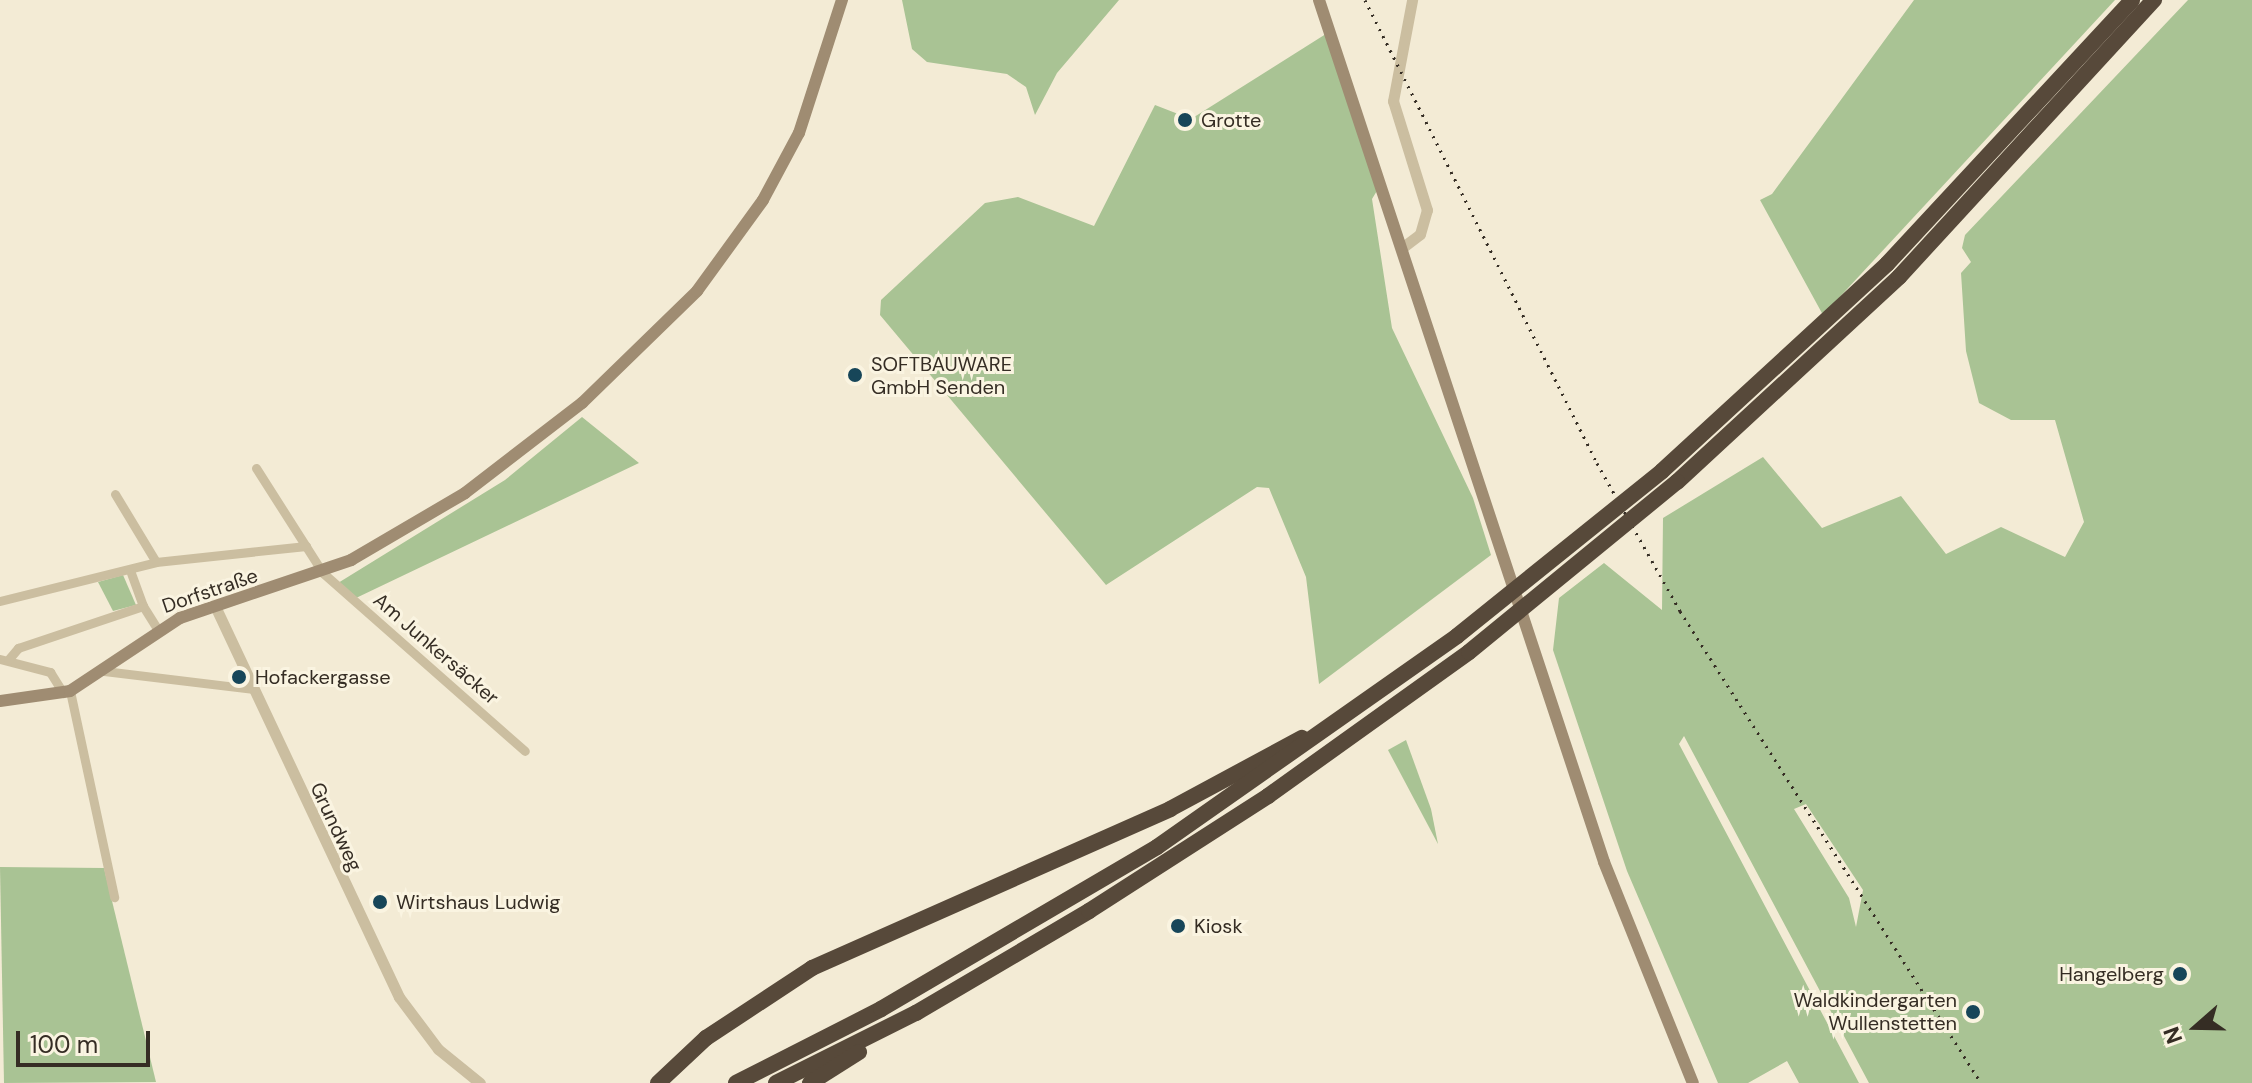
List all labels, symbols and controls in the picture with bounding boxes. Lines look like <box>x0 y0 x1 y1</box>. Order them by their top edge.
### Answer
place label: Grotte <box>1201 108 1261 132</box>
marker: Grotte <box>1176 111 1194 129</box>
place label: SOFTBAUWARE GmbH Senden <box>871 352 1012 399</box>
marker: SOFTBAUWARE GmbH Senden <box>846 366 864 384</box>
street label: Dorfstraße <box>159 563 261 619</box>
street label: Am Junkersäcker <box>369 588 503 710</box>
place label: Hofackergasse <box>255 665 391 689</box>
marker: Hofackergasse <box>230 668 248 686</box>
street label: Grundweg <box>305 779 367 875</box>
place label: Wirtshaus Ludwig <box>396 890 560 914</box>
marker: Wirtshaus Ludwig <box>371 893 389 911</box>
place label: Kiosk <box>1194 914 1242 938</box>
marker: Kiosk <box>1169 917 1187 935</box>
place label: Hangelberg <box>2059 962 2164 986</box>
marker: Hangelberg <box>2171 965 2189 983</box>
north arrow <box>2156 987 2236 1067</box>
place label: Waldkindergarten Wullenstetten <box>1793 988 1957 1035</box>
marker: Waldkindergarten Wullenstetten <box>1964 1003 1982 1021</box>
scale bar <box>20 1015 154 1065</box>
text: N <box>2157 1023 2189 1048</box>
text: 100 m <box>30 1029 98 1060</box>

